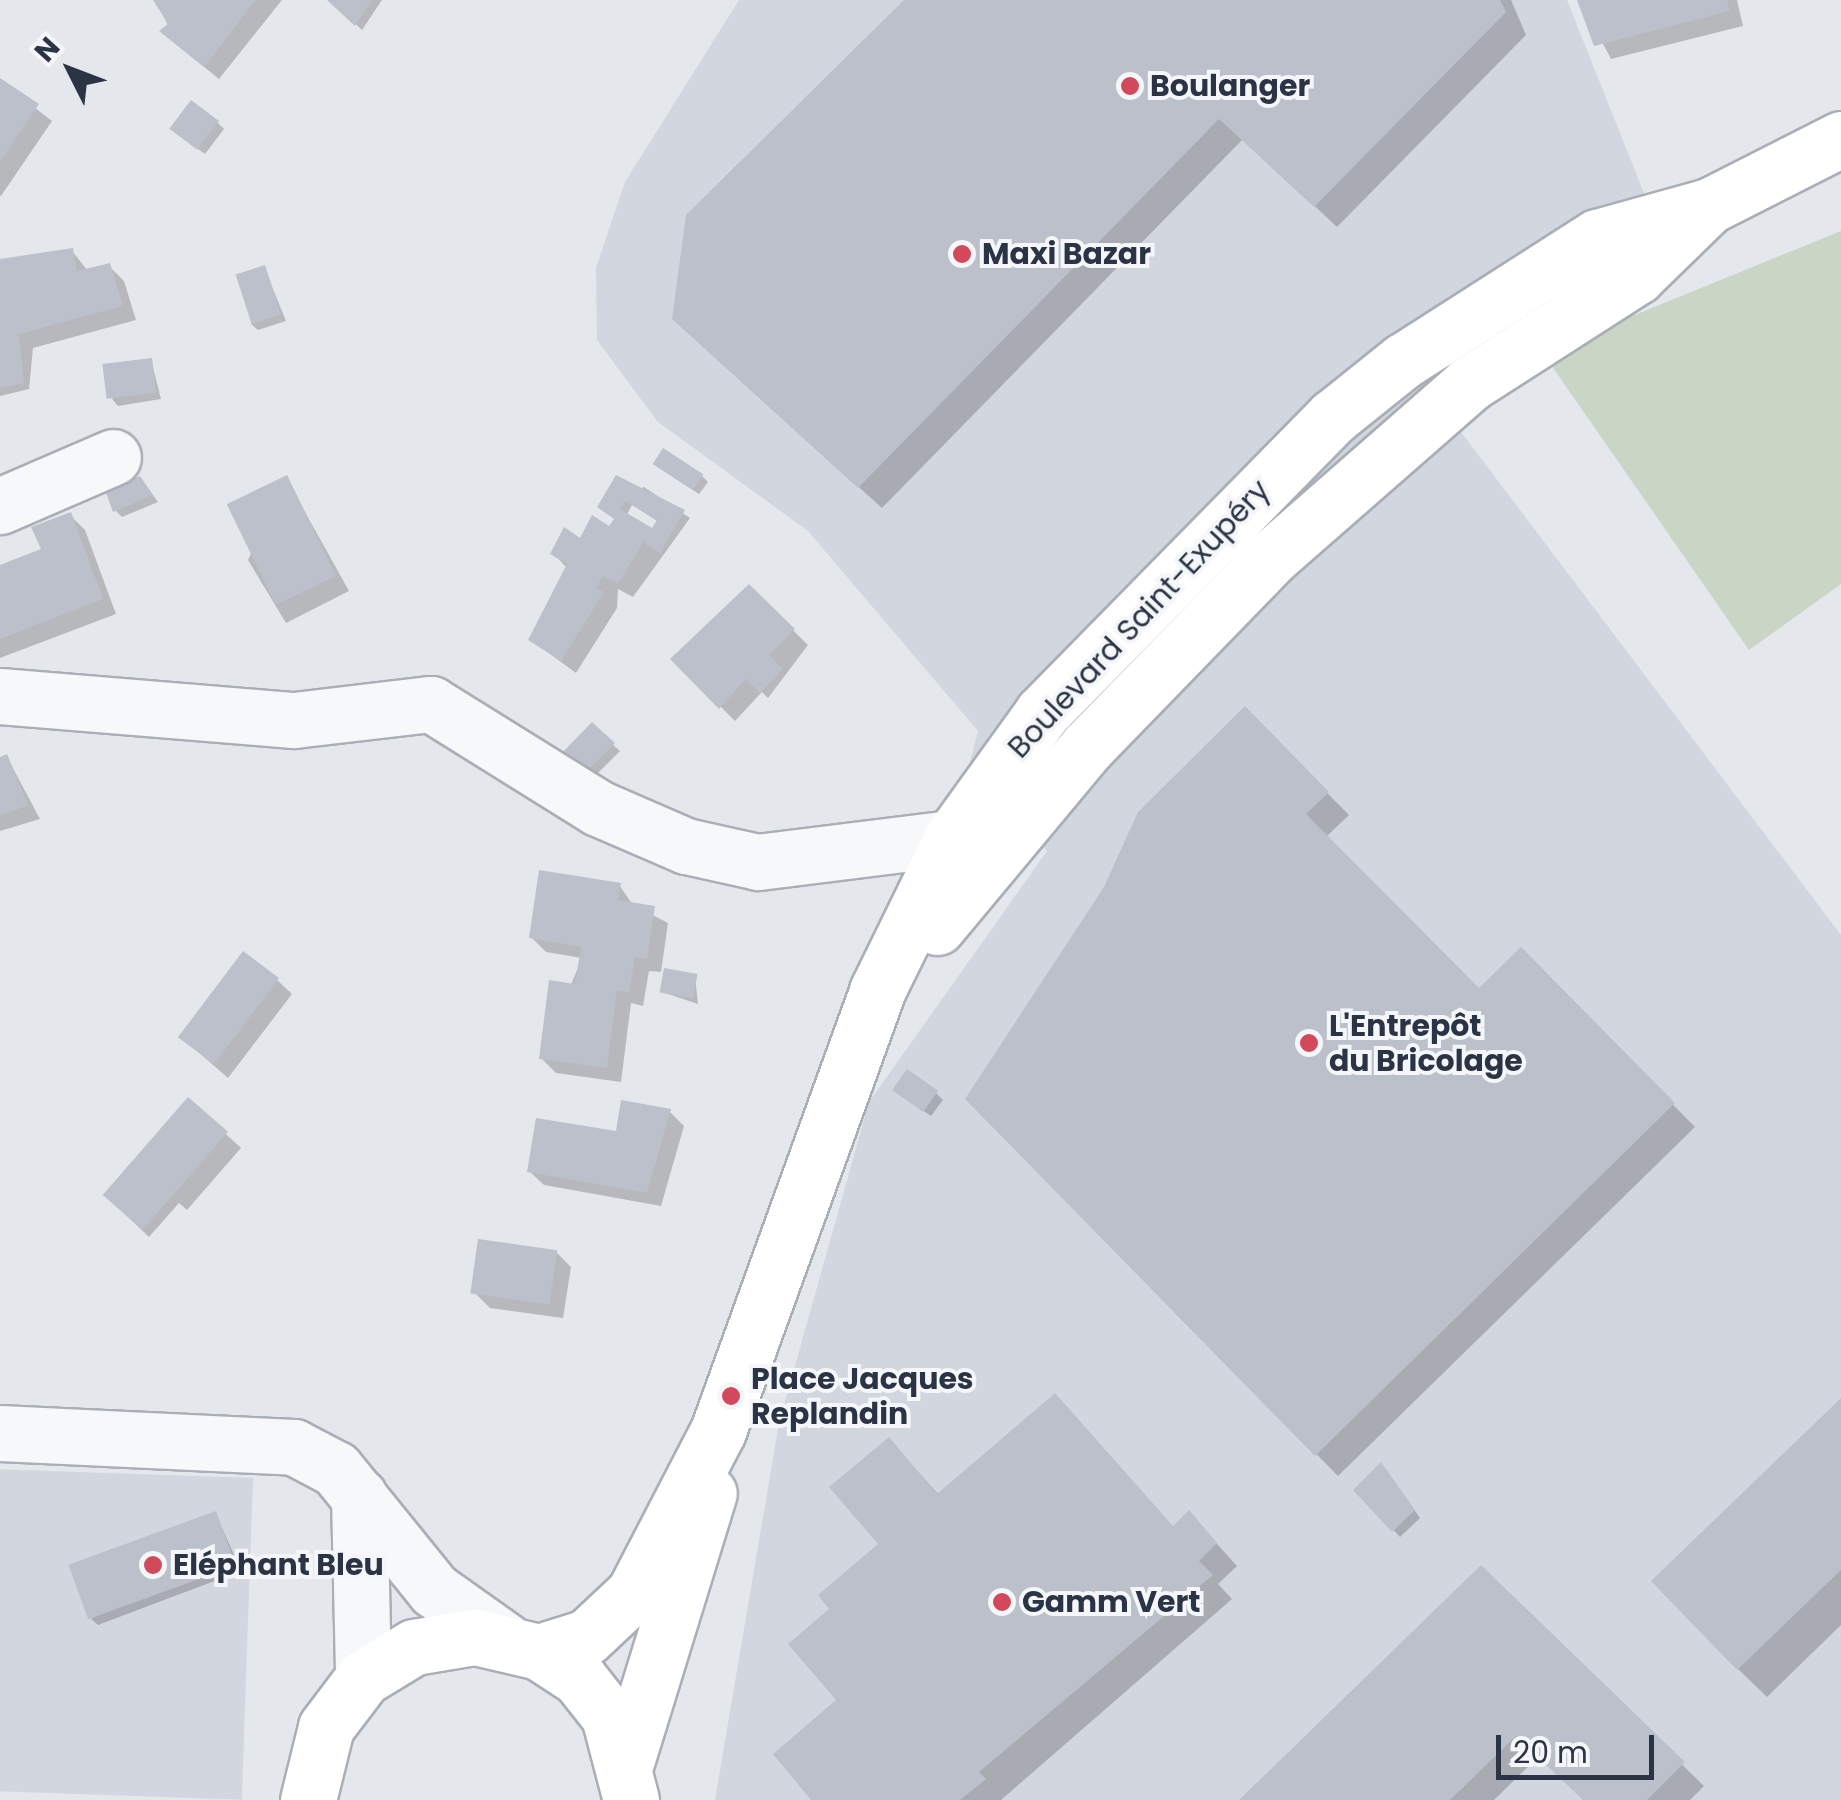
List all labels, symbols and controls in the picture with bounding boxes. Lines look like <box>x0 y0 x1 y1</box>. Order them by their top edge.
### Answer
north arrow <box>20 20 120 120</box>
text: N <box>26 29 69 70</box>
place label: Boulanger <box>1150 68 1310 104</box>
marker: Boulanger <box>1119 75 1141 97</box>
place label: Maxi Bazar <box>982 236 1151 272</box>
marker: Maxi Bazar <box>951 243 973 265</box>
street label: Boulevard Saint-Exupéry <box>1001 472 1277 766</box>
place label: L'Entrepôt du Bricolage <box>1329 1008 1523 1078</box>
marker: L'Entrepôt du Bricolage <box>1298 1032 1320 1054</box>
place label: Place Jacques Replandin <box>751 1361 974 1432</box>
marker: Place Jacques Replandin <box>720 1385 742 1407</box>
place label: Eléphant Bleu <box>173 1547 384 1583</box>
marker: Eléphant Bleu <box>142 1554 164 1576</box>
place label: Gamm Vert <box>1022 1584 1201 1620</box>
marker: Gamm Vert <box>991 1591 1013 1613</box>
scale bar <box>1501 1715 1658 1777</box>
text: 20 m <box>1513 1731 1588 1774</box>

